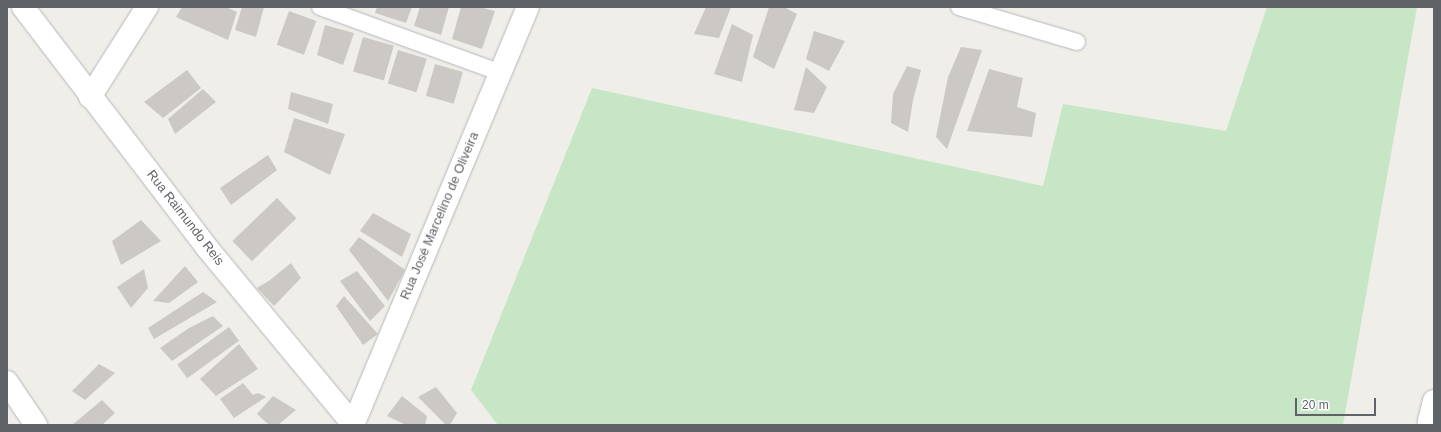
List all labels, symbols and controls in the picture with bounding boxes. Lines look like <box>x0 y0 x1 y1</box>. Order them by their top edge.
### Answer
street label: Rua José Marcelino de Oliveira <box>398 130 482 302</box>
street label: Rua Raimundo Reis <box>143 167 227 269</box>
scale bar <box>1297 390 1378 416</box>
text: 20 m <box>1302 398 1329 412</box>

